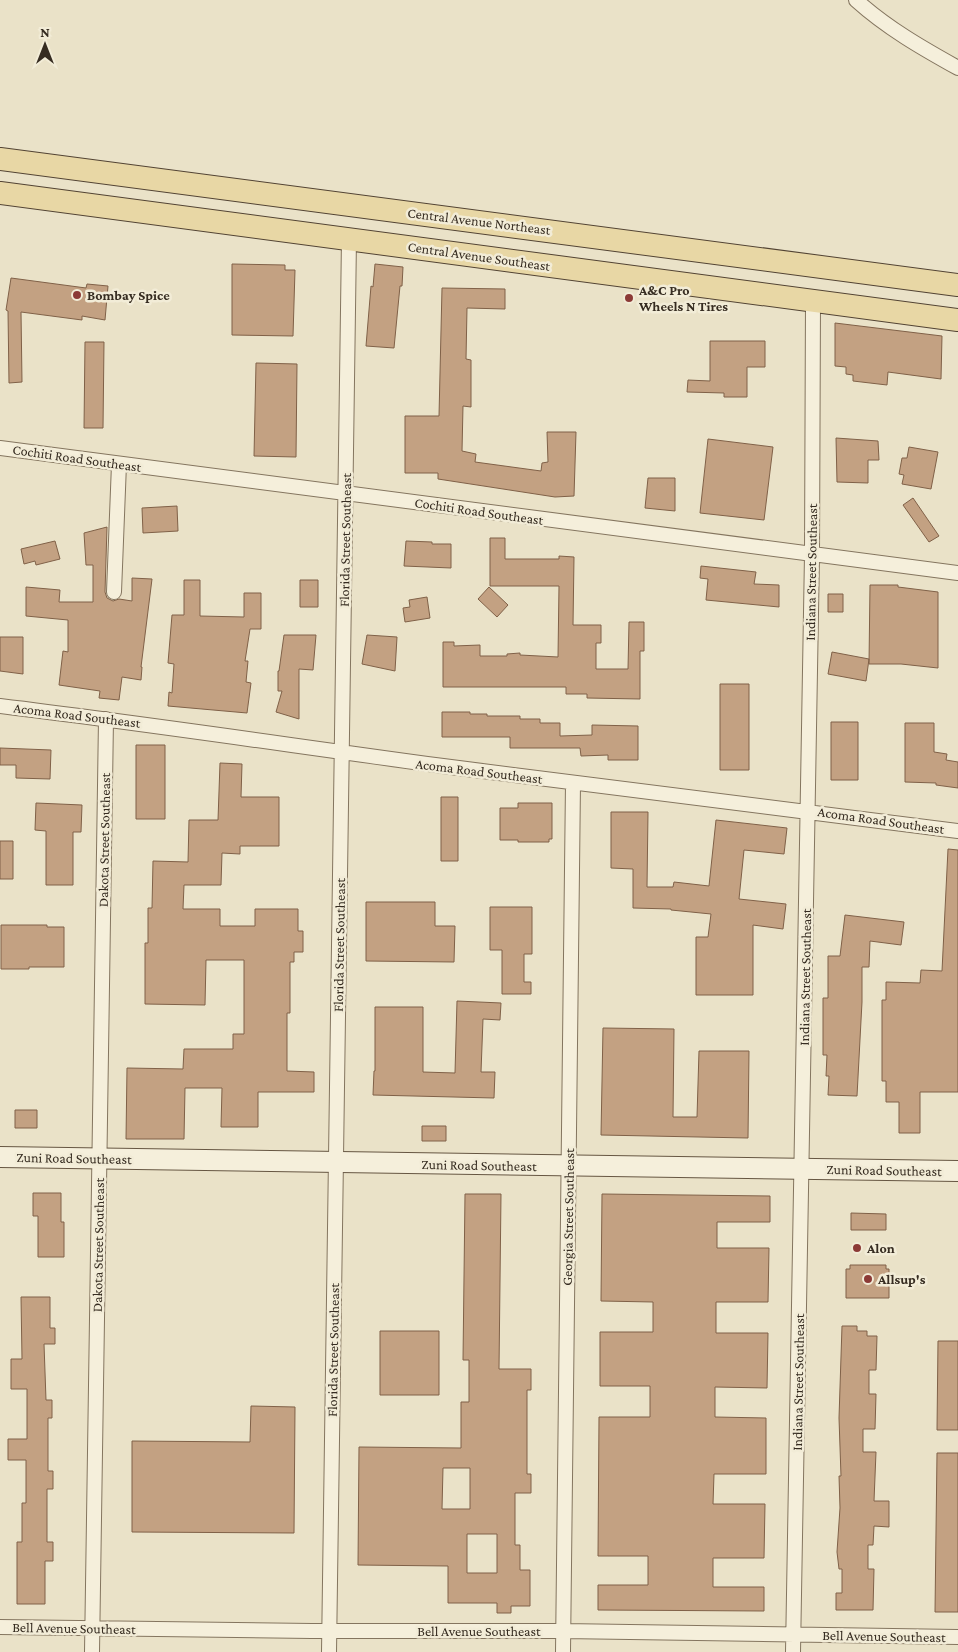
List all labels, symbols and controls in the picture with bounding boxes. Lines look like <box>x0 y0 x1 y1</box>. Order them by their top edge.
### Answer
north arrow <box>20 20 70 70</box>
text: N <box>40 24 50 40</box>
street label: Central Avenue Northeast <box>407 204 552 238</box>
street label: Central Avenue Southeast <box>407 238 552 274</box>
place label: A&C Pro Wheels N Tires <box>638 282 728 314</box>
place label: Bombay Spice <box>87 287 170 303</box>
marker: Bombay Spice <box>71 289 83 301</box>
marker: A&C Pro Wheels N Tires <box>623 292 635 304</box>
street label: Cochiti Road Southeast <box>12 441 143 475</box>
street label: Florida Street Southeast <box>336 473 354 607</box>
street label: Cochiti Road Southeast <box>414 494 545 528</box>
street label: Indiana Street Southeast <box>802 503 820 641</box>
street label: Acoma Road Southeast <box>13 699 142 731</box>
street label: Acoma Road Southeast <box>415 755 544 787</box>
street label: Dakota Street Southeast <box>95 772 113 907</box>
street label: Acoma Road Southeast <box>817 803 946 837</box>
street label: Florida Street Southeast <box>330 878 348 1012</box>
street label: Indiana Street Southeast <box>796 908 814 1046</box>
street label: Georgia Street Southeast <box>559 1148 577 1286</box>
street label: Zuni Road Southeast <box>16 1149 132 1167</box>
street label: Zuni Road Southeast <box>421 1156 537 1174</box>
street label: Zuni Road Southeast <box>826 1161 942 1179</box>
street label: Dakota Street Southeast <box>89 1177 107 1312</box>
place label: Alon <box>866 1240 895 1256</box>
marker: Alon <box>851 1242 863 1254</box>
place label: Allsup's <box>877 1271 926 1287</box>
marker: Allsup's <box>862 1273 874 1285</box>
street label: Florida Street Southeast <box>324 1283 342 1417</box>
street label: Indiana Street Southeast <box>789 1313 807 1451</box>
street label: Bell Avenue Southeast <box>12 1619 136 1637</box>
street label: Bell Avenue Southeast <box>417 1623 541 1639</box>
street label: Bell Avenue Southeast <box>822 1627 946 1645</box>

